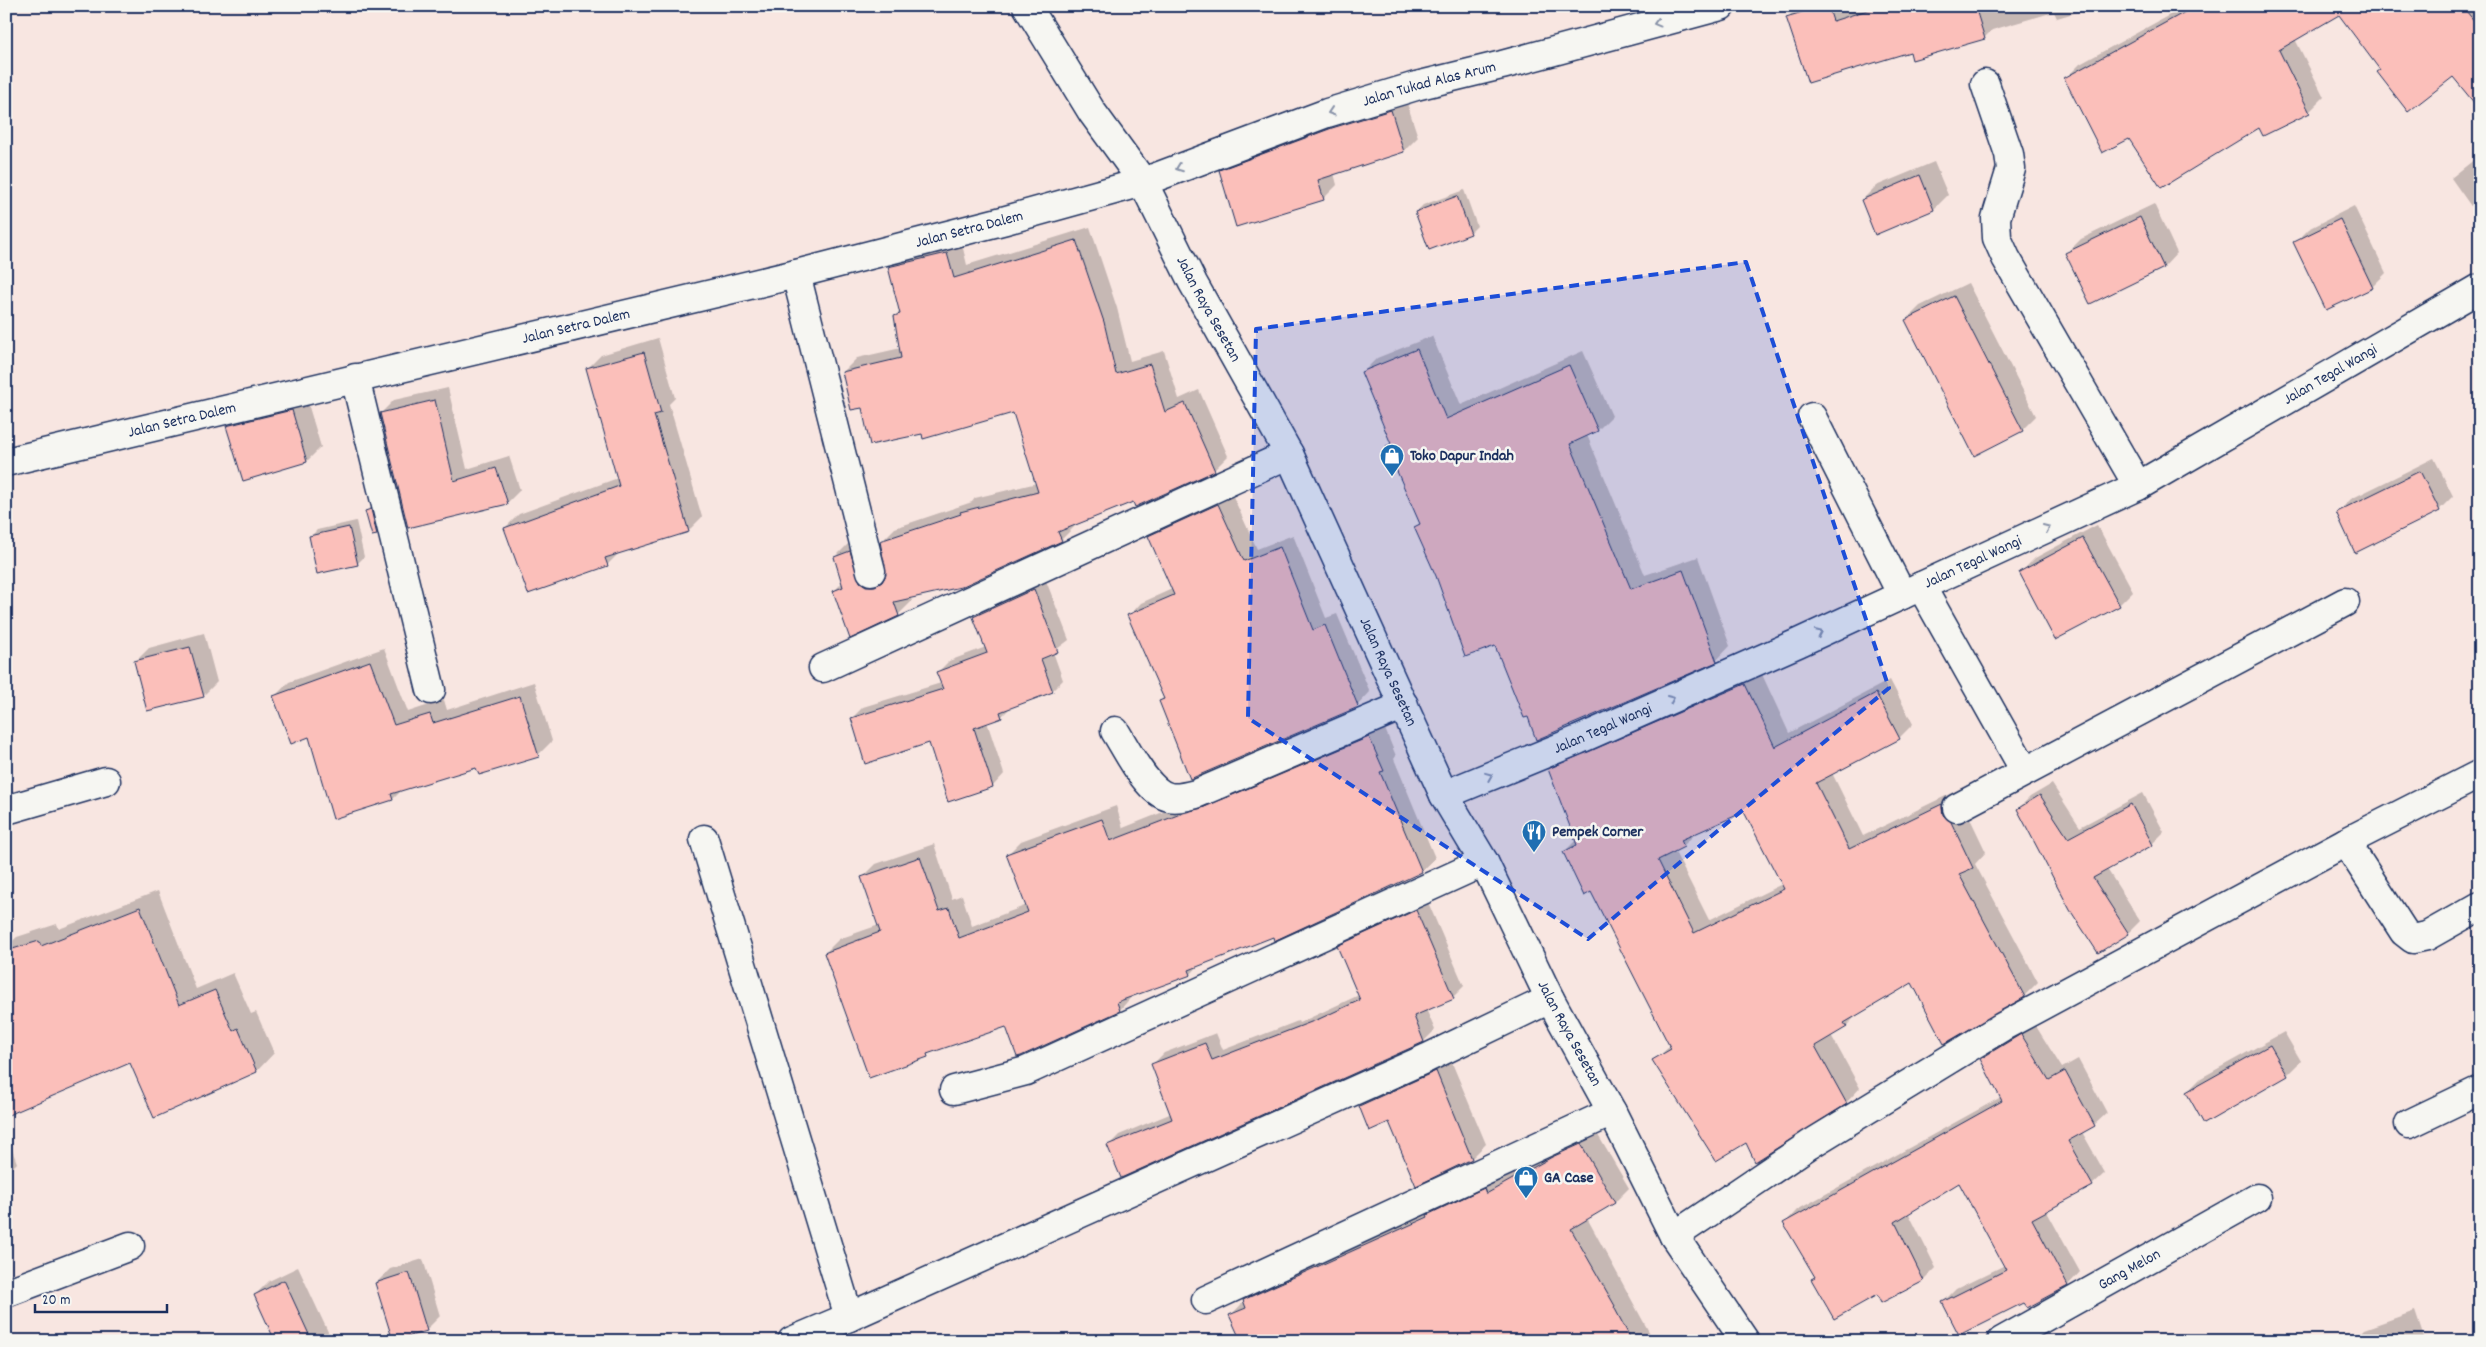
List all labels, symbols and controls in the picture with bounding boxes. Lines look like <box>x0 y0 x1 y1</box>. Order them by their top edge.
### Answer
one-way arrow <box>1653 18 1661 28</box>
street label: Jalan Tukad Alas Arum <box>1360 55 1499 113</box>
one-way arrow <box>1327 106 1336 116</box>
one-way arrow <box>1175 162 1184 172</box>
street label: Jalan Setra Dalem <box>913 204 1026 254</box>
street label: Jalan Raya Sesetan <box>1170 252 1247 366</box>
street label: Jalan Setra Dalem <box>520 302 633 350</box>
street label: Jalan Tegal Wangi <box>2279 338 2382 411</box>
street label: Jalan Setra Dalem <box>126 396 239 444</box>
shop icon: Toko Dapur Indah <box>1379 443 1405 477</box>
place label: Toko Dapur Indah <box>1410 445 1514 468</box>
one-way arrow <box>2042 524 2051 534</box>
street label: Jalan Tegal Wangi <box>1920 530 2026 595</box>
street label: Jalan Raya Sesetan <box>1353 614 1423 730</box>
one-way arrow <box>1814 629 1823 639</box>
one-way arrow <box>1666 694 1675 705</box>
street label: Jalan Tegal Wangi <box>1550 697 1656 760</box>
one-way arrow <box>1485 772 1493 782</box>
restaurant icon: Pempek Corner <box>1521 819 1547 853</box>
place label: Pempek Corner <box>1552 821 1644 844</box>
street label: Jalan Raya Sesetan <box>1531 977 1607 1091</box>
shop icon: GA Case <box>1513 1165 1539 1199</box>
place label: GA Case <box>1544 1167 1594 1190</box>
street label: Gang Melon <box>2094 1243 2165 1296</box>
scale bar <box>35 1282 168 1314</box>
text: 20 m <box>42 1290 70 1312</box>

